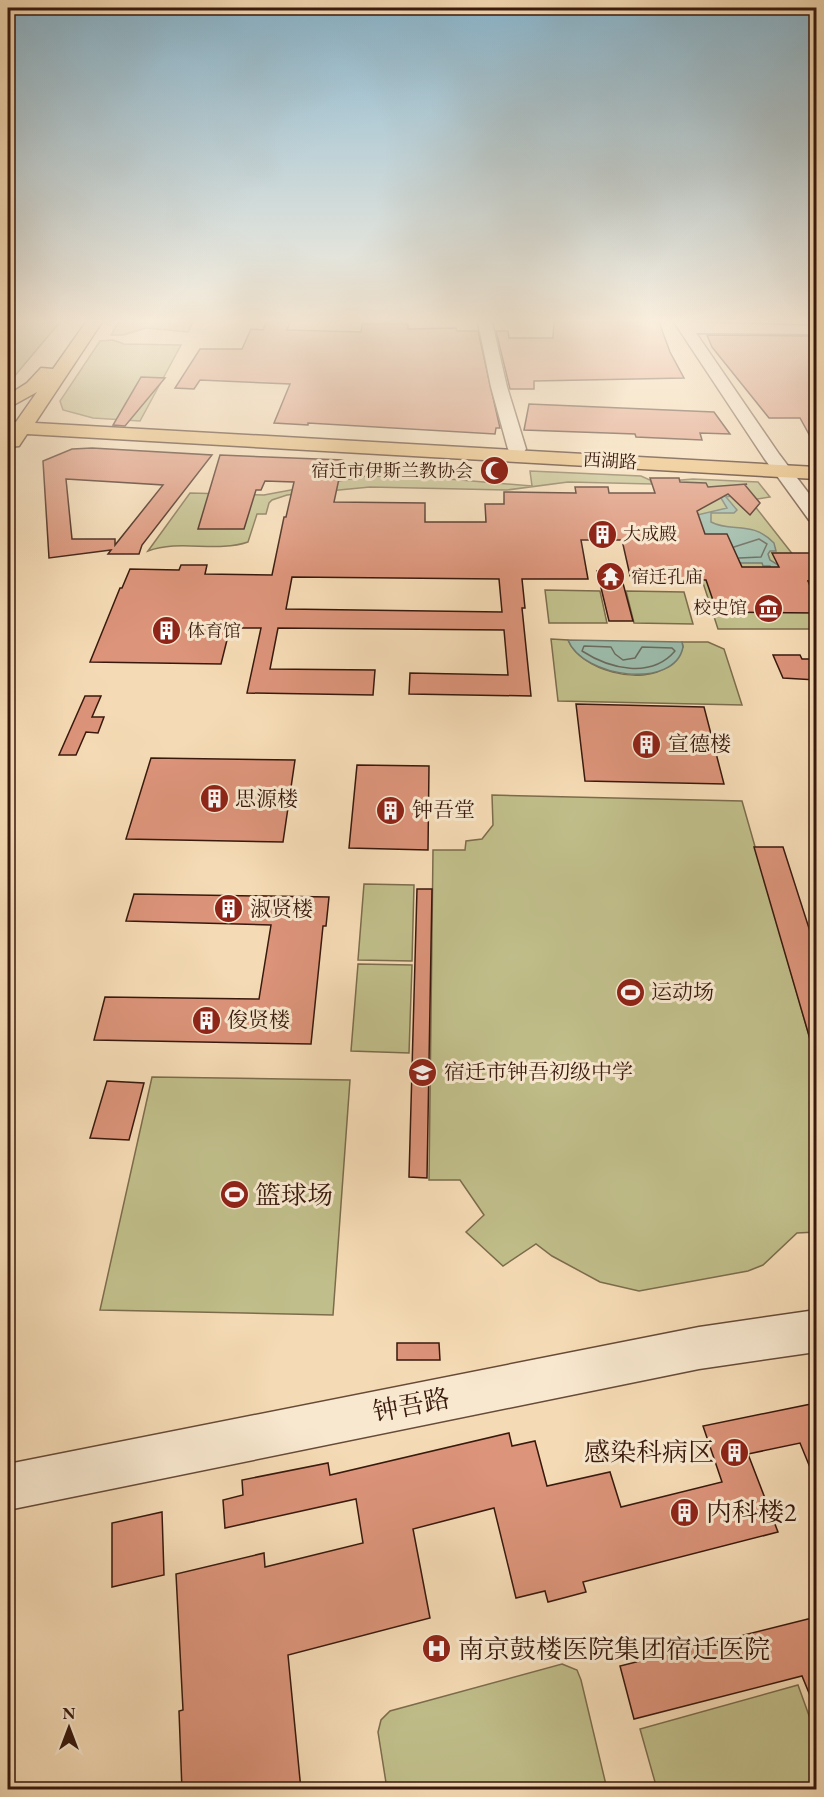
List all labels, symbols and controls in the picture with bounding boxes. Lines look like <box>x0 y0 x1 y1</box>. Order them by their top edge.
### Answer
street label: 西湖路 <box>582 448 638 473</box>
mosque icon: 宿迁市伊斯兰教协会 <box>478 455 510 487</box>
place label: 宿迁市伊斯兰教协会 <box>311 459 473 482</box>
building icon: 大成殿 <box>586 518 618 550</box>
place label: 大成殿 <box>623 522 677 545</box>
temple icon: 宿迁孔庙 <box>594 561 626 593</box>
place label: 宿迁孔庙 <box>631 565 703 588</box>
museum icon: 校史馆 <box>752 592 784 624</box>
place label: 校史馆 <box>693 596 747 619</box>
building icon: 体育馆 <box>150 615 182 647</box>
place label: 体育馆 <box>187 619 241 642</box>
building icon: 宣德楼 <box>631 728 663 760</box>
place label: 宣德楼 <box>668 730 731 757</box>
building icon: 思源楼 <box>198 783 230 815</box>
place label: 思源楼 <box>235 785 298 812</box>
building icon: 钟吾堂 <box>375 794 407 826</box>
place label: 钟吾堂 <box>412 796 475 823</box>
building icon: 淑贤楼 <box>213 893 245 925</box>
place label: 淑贤楼 <box>250 895 313 922</box>
sports icon: 运动场 <box>614 976 646 1008</box>
place label: 运动场 <box>651 978 714 1005</box>
building icon: 俊贤楼 <box>190 1004 222 1036</box>
place label: 俊贤楼 <box>227 1006 290 1033</box>
school or university icon: 宿迁市钟吾初级中学 <box>407 1056 439 1088</box>
place label: 宿迁市钟吾初级中学 <box>444 1058 633 1085</box>
place label: 篮球场 <box>255 1178 333 1212</box>
sports icon: 篮球场 <box>218 1179 250 1211</box>
street label: 钟吾路 <box>369 1381 453 1429</box>
place label: 感染科病区 <box>584 1435 714 1469</box>
building icon: 感染科病区 <box>719 1436 751 1468</box>
place label: 内科楼2 <box>706 1495 797 1529</box>
building icon: 内科楼2 <box>669 1496 701 1528</box>
place label: 南京鼓楼医院集团宿迁医院 <box>458 1632 770 1666</box>
hospital icon: 南京鼓楼医院集团宿迁医院 <box>421 1633 453 1665</box>
north arrow <box>39 1698 99 1758</box>
text: N <box>63 1703 76 1724</box>

